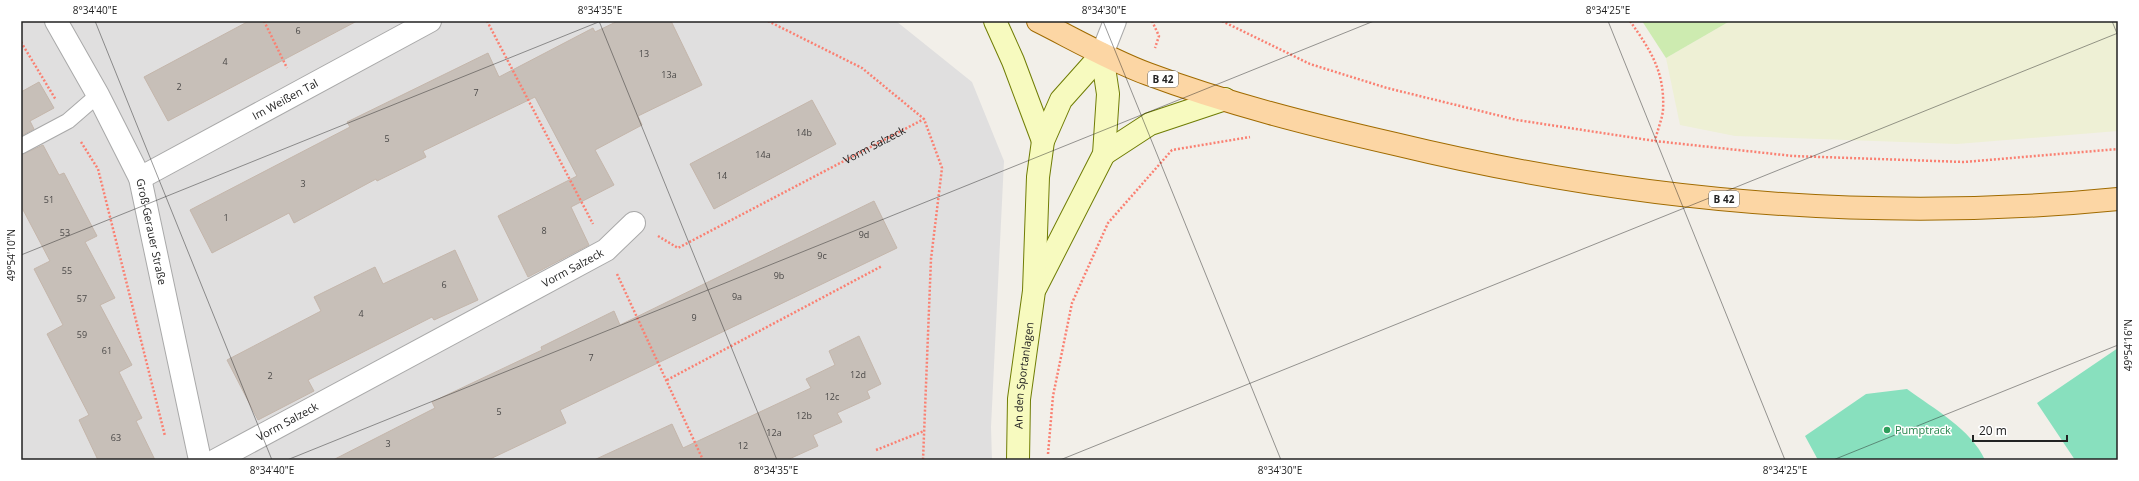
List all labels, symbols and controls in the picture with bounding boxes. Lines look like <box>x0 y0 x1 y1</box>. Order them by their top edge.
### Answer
text: 8°34'40"E <box>73 3 117 17</box>
text: 8°34'35"E <box>578 3 622 17</box>
text: 8°34'30"E <box>1082 3 1126 17</box>
text: 8°34'25"E <box>1586 3 1630 17</box>
house number: 6 <box>295 24 301 37</box>
house number: 13 <box>639 47 649 60</box>
house number: 4 <box>222 55 228 68</box>
house number: 13a <box>661 68 677 81</box>
road number: B 42 <box>1148 71 1178 87</box>
street label: Im Weißen Tal <box>249 75 320 123</box>
house number: 2 <box>176 80 182 93</box>
house number: 7 <box>473 86 479 99</box>
street label: Vorm Salzeck <box>840 122 908 167</box>
house number: 14b <box>796 126 812 139</box>
house number: 5 <box>384 132 390 145</box>
house number: 14a <box>755 148 771 161</box>
house number: 14 <box>717 169 727 182</box>
street label: Groß-Gerauer Straße <box>133 177 171 286</box>
house number: 3 <box>300 177 306 190</box>
road number: B 42 <box>1709 191 1739 207</box>
house number: 51 <box>44 193 54 206</box>
house number: 1 <box>223 211 229 224</box>
house number: 8 <box>541 224 547 237</box>
house number: 53 <box>60 226 70 239</box>
house number: 9d <box>859 228 869 241</box>
text: 49°54'10"N <box>4 229 18 281</box>
street label: Vorm Salzeck <box>539 245 606 290</box>
house number: 9c <box>817 249 827 262</box>
house number: 55 <box>62 264 72 277</box>
house number: 9b <box>774 269 784 282</box>
house number: 6 <box>441 278 447 291</box>
house number: 9a <box>732 290 742 303</box>
house number: 57 <box>77 292 87 305</box>
house number: 4 <box>358 307 364 320</box>
house number: 9 <box>691 311 697 324</box>
text: 49°54'16"N <box>2121 319 2135 371</box>
street label: An den Sportanlagen <box>1011 321 1037 429</box>
house number: 59 <box>77 328 87 341</box>
house number: 61 <box>102 344 112 357</box>
house number: 7 <box>588 351 594 364</box>
house number: 12d <box>850 368 866 381</box>
house number: 2 <box>267 369 273 382</box>
house number: 12c <box>825 390 840 403</box>
street label: Vorm Salzeck <box>254 398 321 444</box>
house number: 5 <box>496 405 502 418</box>
house number: 12b <box>796 409 812 422</box>
scale bar <box>1973 417 2067 443</box>
place label: Pumptrack <box>1895 422 1951 437</box>
text: 20 m <box>1979 422 2007 439</box>
marker: Pumptrack <box>1882 425 1892 435</box>
house number: 12a <box>766 426 782 439</box>
house number: 63 <box>111 431 121 444</box>
house number: 3 <box>385 437 391 450</box>
house number: 12 <box>738 439 748 452</box>
text: 8°34'40"E <box>250 463 294 477</box>
text: 8°34'35"E <box>754 463 798 477</box>
text: 8°34'30"E <box>1258 463 1302 477</box>
text: 8°34'25"E <box>1763 463 1807 477</box>

